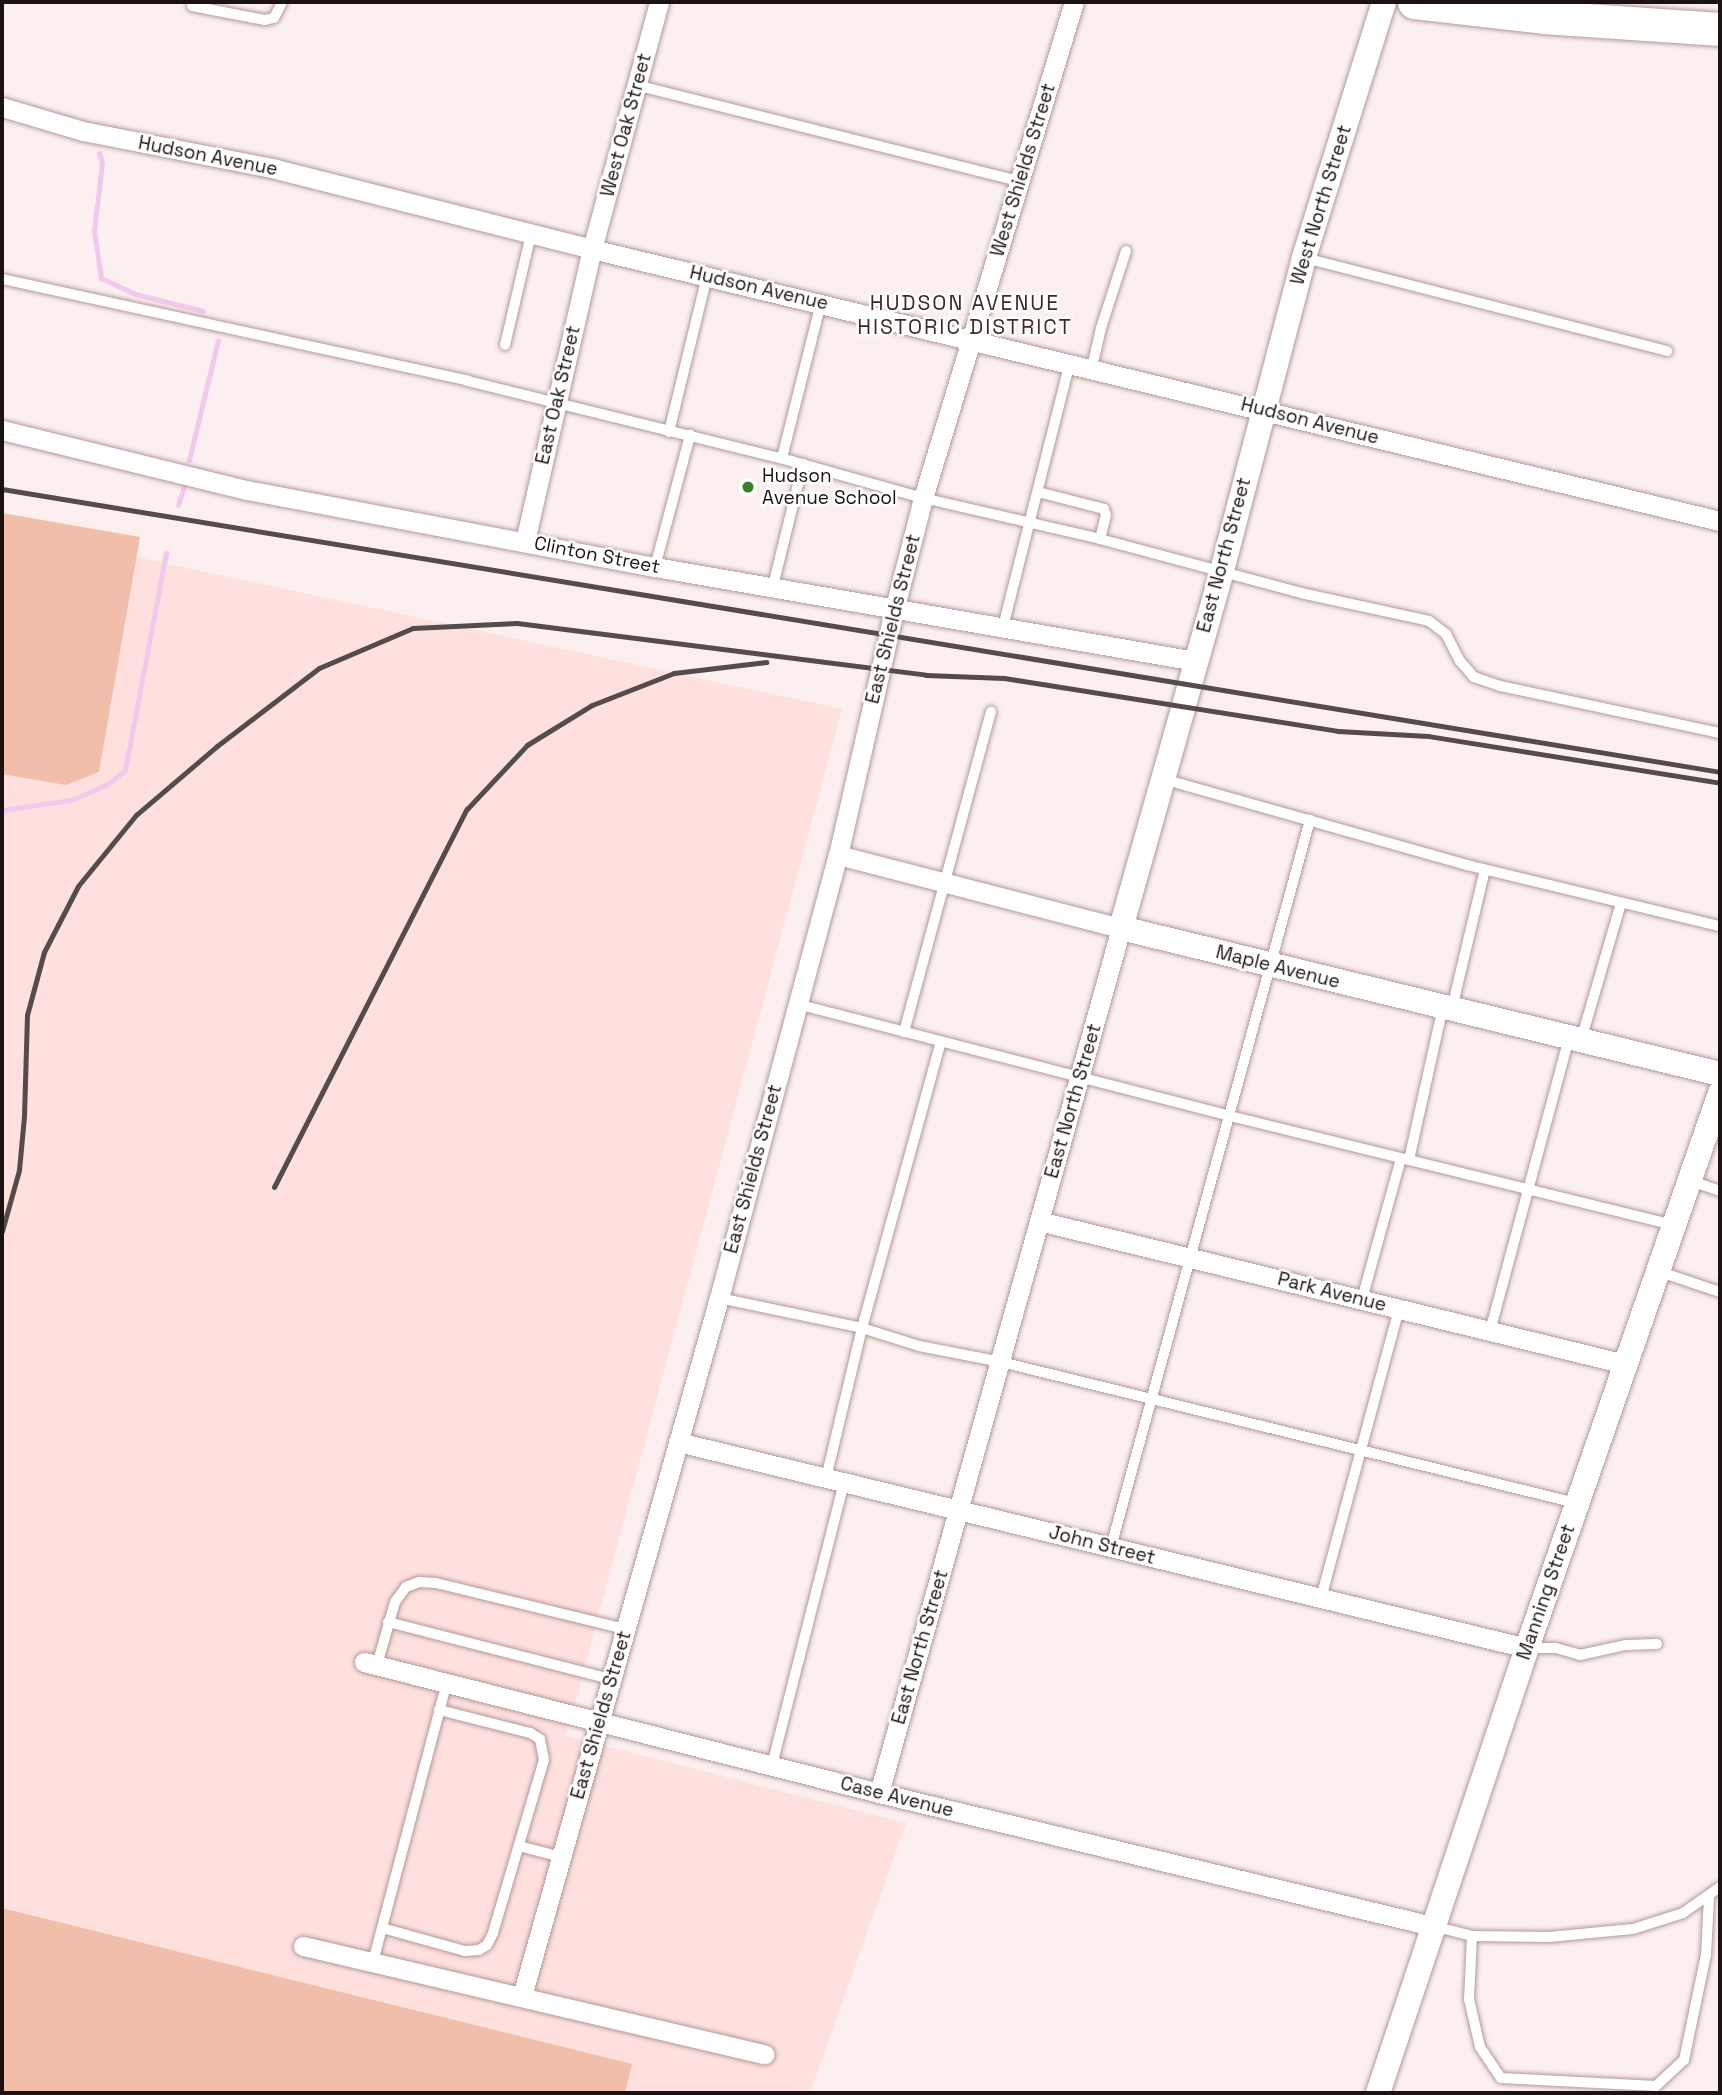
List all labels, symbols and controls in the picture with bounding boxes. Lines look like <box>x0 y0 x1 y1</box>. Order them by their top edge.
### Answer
street label: West Oak Street <box>596 51 656 199</box>
street label: West Shields Street <box>986 81 1060 259</box>
street label: West North Street <box>1286 122 1356 288</box>
street label: Hudson Avenue <box>136 131 280 181</box>
street label: Hudson Avenue <box>687 261 831 315</box>
district label: HUDSON AVENUE HISTORIC DISTRICT <box>859 290 1071 340</box>
street label: East Oak Street <box>531 323 585 467</box>
street label: Hudson Avenue <box>1238 393 1382 449</box>
place label: Hudson Avenue School <box>762 465 897 509</box>
street label: East North Street <box>1192 475 1256 635</box>
marker: Hudson Avenue School <box>740 479 756 495</box>
street label: Clinton Street <box>532 532 662 578</box>
street label: East Shields Street <box>861 532 925 706</box>
street label: Maple Avenue <box>1213 941 1343 993</box>
street label: East North Street <box>1040 1021 1106 1181</box>
street label: East Shields Street <box>719 1082 787 1256</box>
street label: Park Avenue <box>1275 1267 1389 1317</box>
street label: John Street <box>1046 1521 1158 1569</box>
street label: Manning Street <box>1512 1521 1580 1663</box>
street label: East North Street <box>887 1567 953 1727</box>
street label: East Shields Street <box>566 1628 636 1802</box>
street label: Case Avenue <box>838 1772 956 1822</box>

